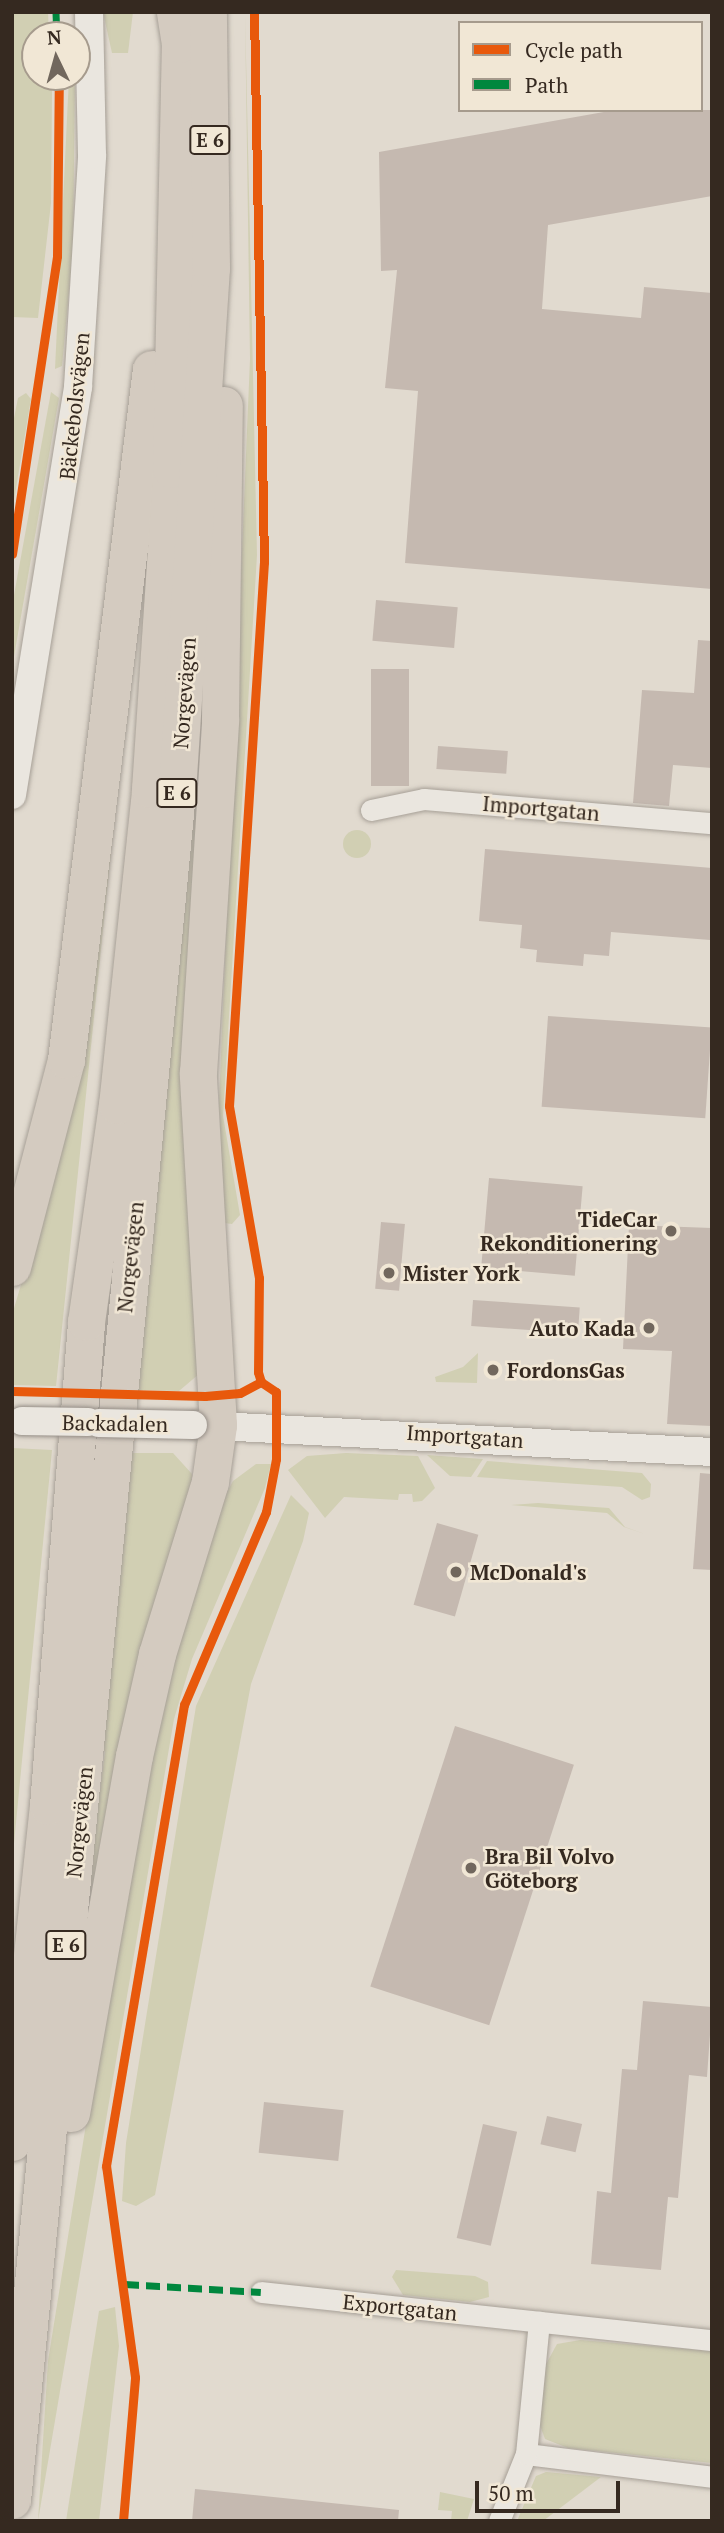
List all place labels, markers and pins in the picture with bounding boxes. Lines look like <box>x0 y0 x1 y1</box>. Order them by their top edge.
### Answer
place label: TideCar Rekonditionering <box>480 1206 657 1256</box>
marker: TideCar Rekonditionering <box>663 1223 679 1239</box>
place label: Mister York <box>403 1260 520 1286</box>
marker: Mister York <box>381 1265 397 1281</box>
place label: Auto Kada <box>529 1315 635 1341</box>
marker: Auto Kada <box>641 1320 657 1336</box>
place label: FordonsGas <box>507 1357 625 1383</box>
marker: FordonsGas <box>485 1362 501 1378</box>
place label: McDonald's <box>470 1559 587 1585</box>
marker: McDonald's <box>448 1564 464 1580</box>
place label: Bra Bil Volvo Göteborg <box>485 1843 615 1893</box>
marker: Bra Bil Volvo Göteborg <box>463 1860 479 1876</box>

